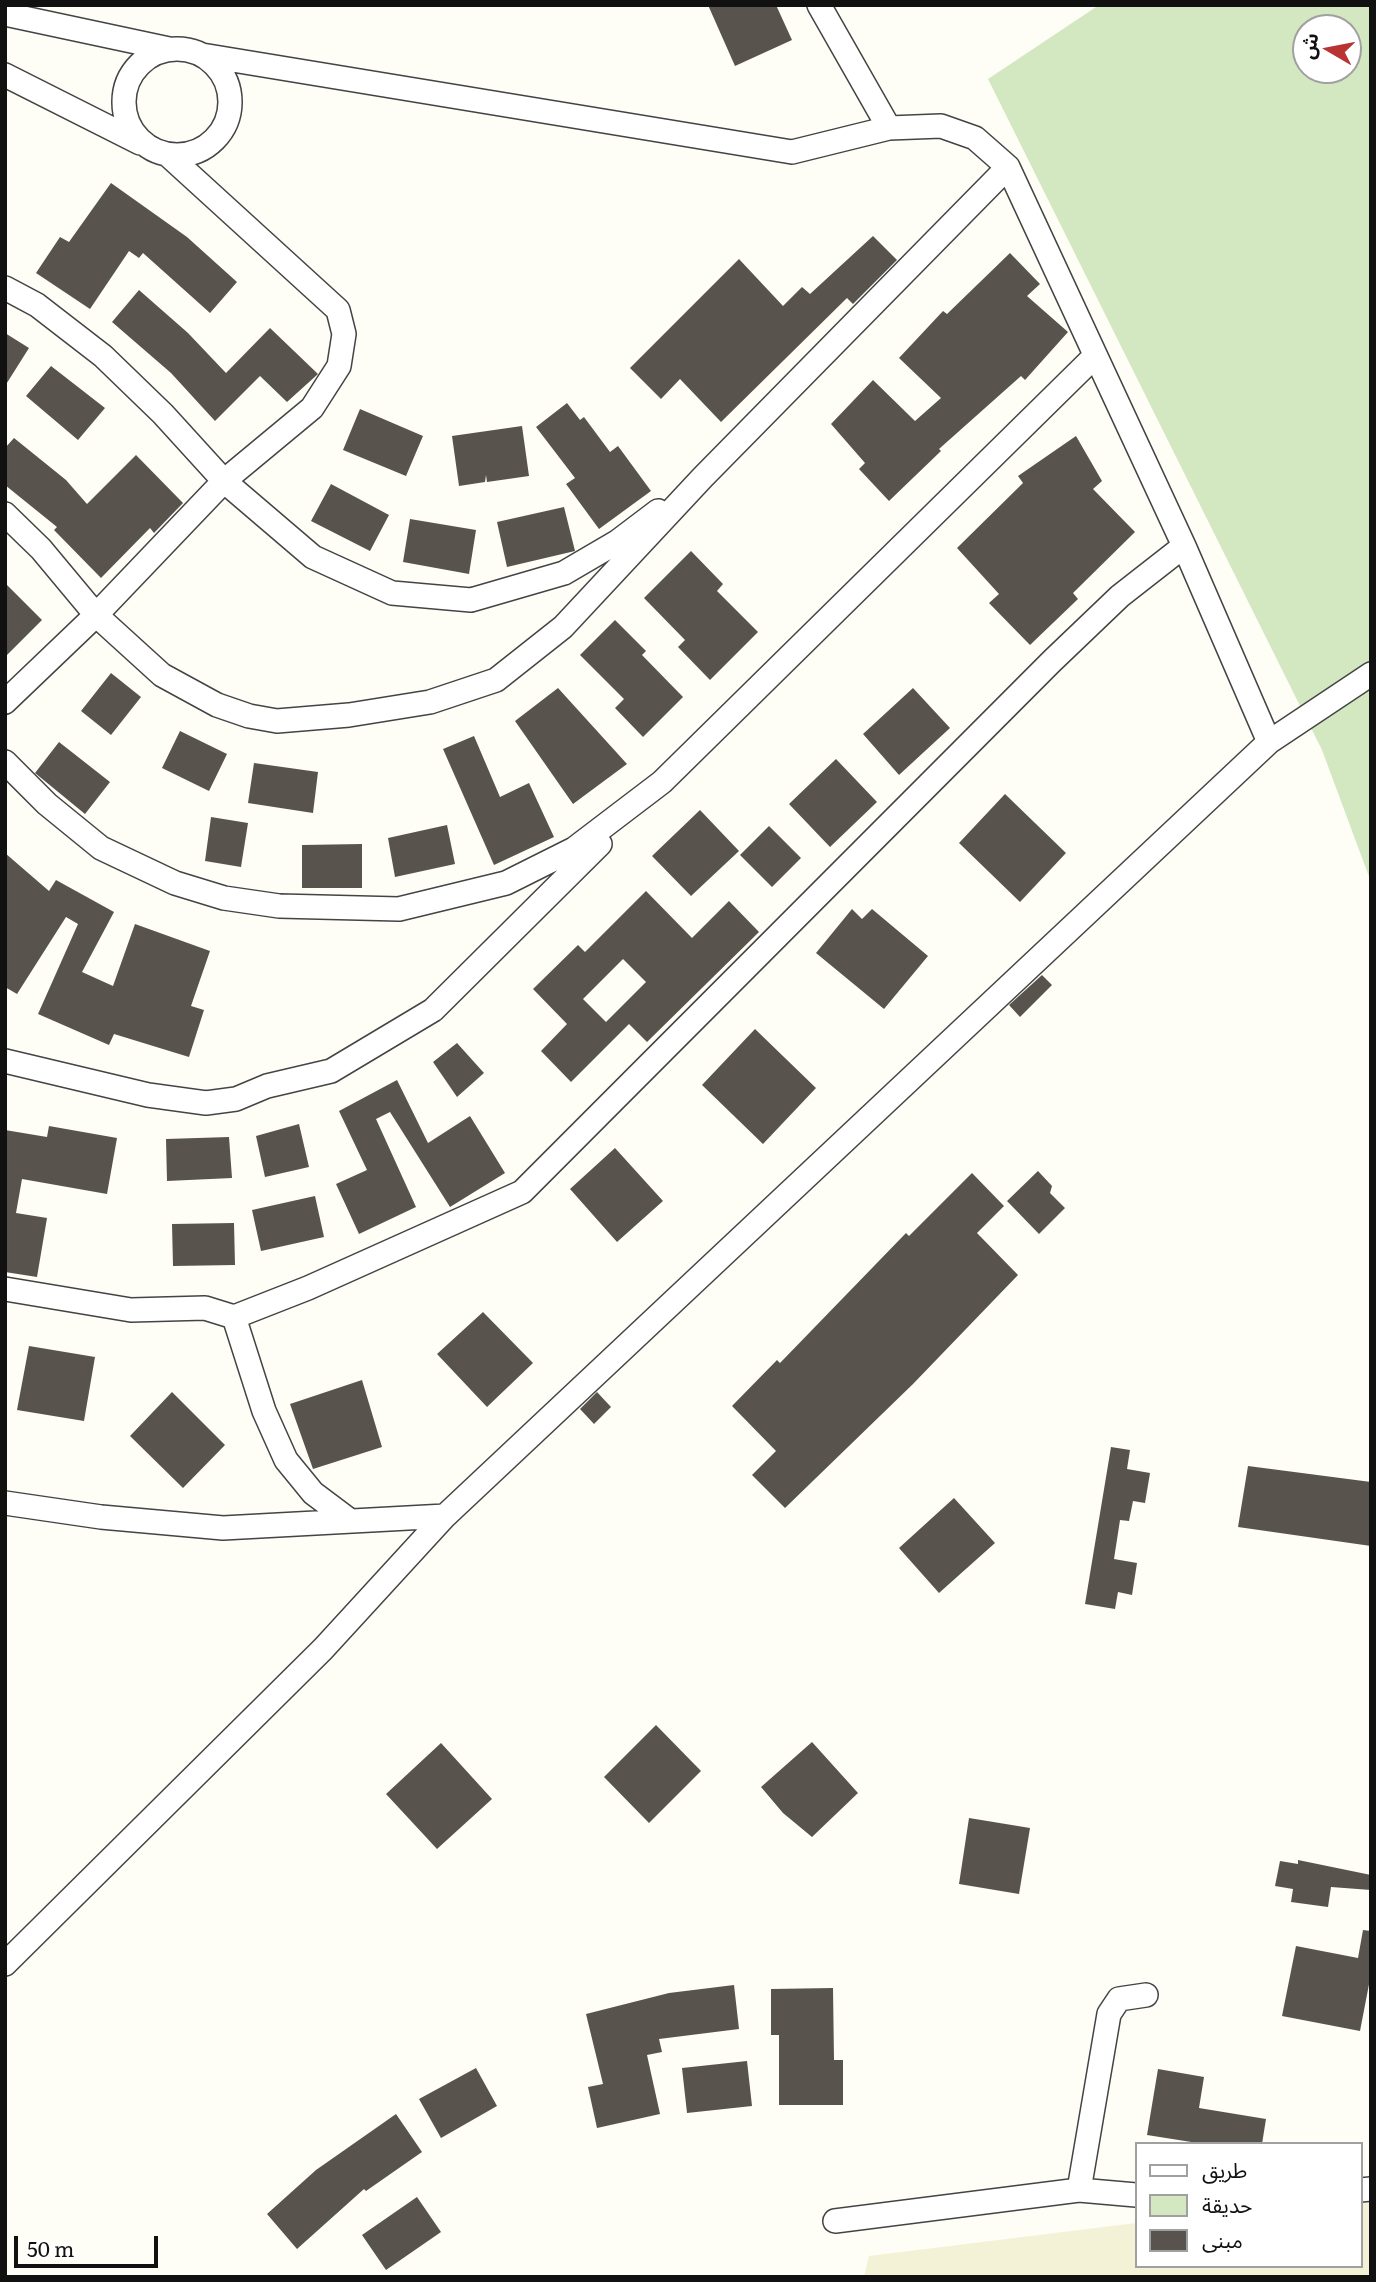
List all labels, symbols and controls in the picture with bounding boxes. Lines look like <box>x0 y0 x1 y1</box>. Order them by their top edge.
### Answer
north arrow <box>1292 14 1362 84</box>
text: ش <box>1292 30 1324 61</box>
legend <box>1134 2142 1362 2268</box>
text: طريق <box>1202 2153 1247 2184</box>
text: حديقة <box>1202 2188 1252 2219</box>
scale bar <box>18 2222 161 2266</box>
text: مبنى <box>1202 2223 1243 2254</box>
text: 50 m <box>27 2232 74 2263</box>

